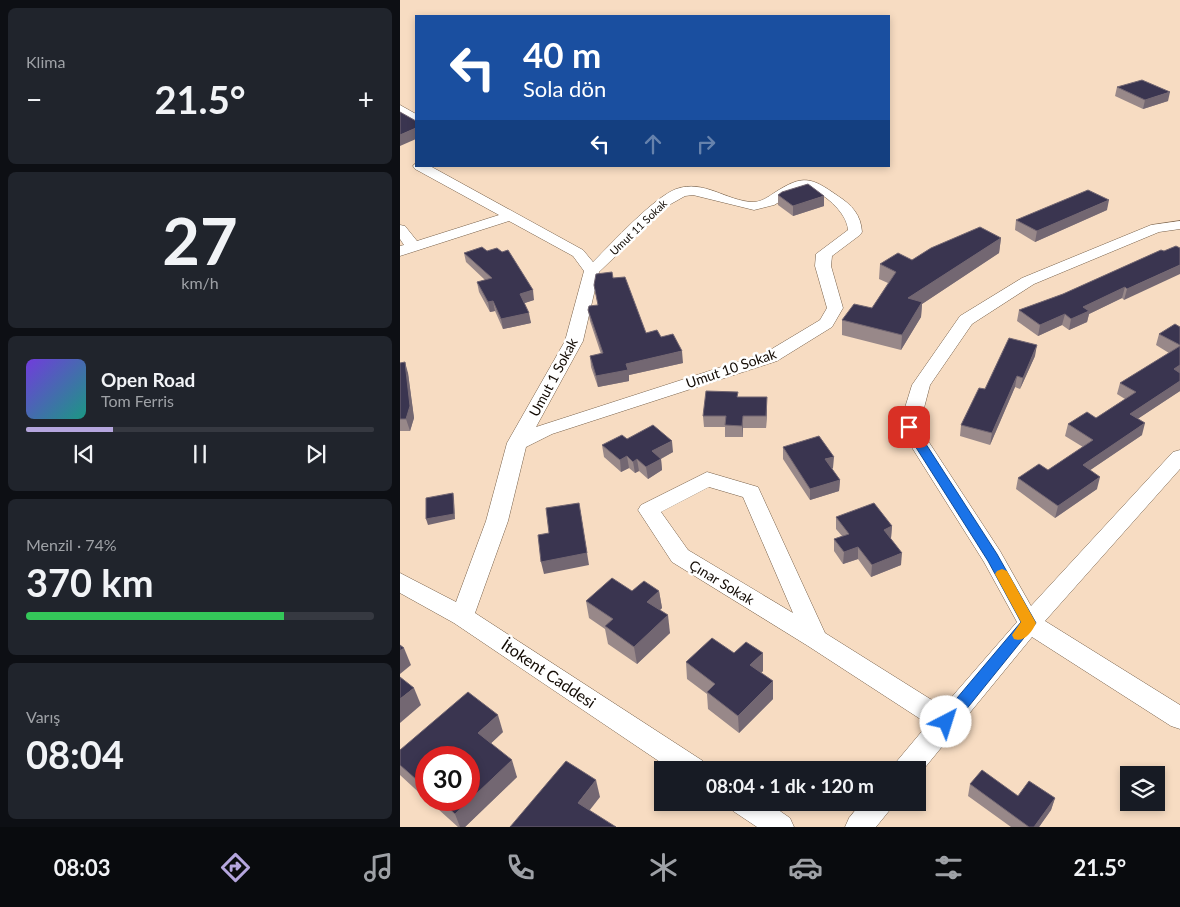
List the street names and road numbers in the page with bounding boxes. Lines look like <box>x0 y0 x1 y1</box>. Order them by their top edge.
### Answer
street label: Umut 11 Sokak <box>607 196 670 257</box>
street label: Umut 1 Sokak <box>525 334 581 419</box>
street label: Umut 10 Sokak <box>684 344 779 391</box>
street label: Çınar Sokak <box>687 556 758 608</box>
street label: İtokent Caddesi <box>498 634 600 712</box>

